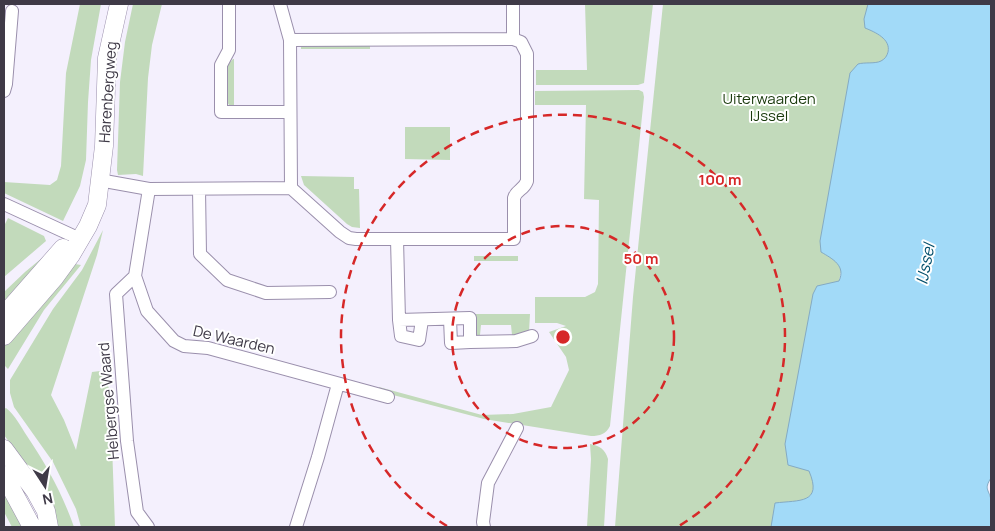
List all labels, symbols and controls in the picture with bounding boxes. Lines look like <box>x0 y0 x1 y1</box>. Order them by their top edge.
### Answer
street label: Harenbergweg <box>93 40 122 143</box>
park label: Uiterwaarden IJssel <box>722 88 816 126</box>
text: 100 m <box>699 169 741 190</box>
water label: IJssel <box>910 240 940 286</box>
text: 50 m <box>623 248 659 269</box>
street label: De Waarden <box>191 320 277 359</box>
centre of rings <box>554 328 572 346</box>
street label: Helbergse Waard <box>93 341 124 461</box>
north arrow <box>20 461 70 511</box>
text: N <box>41 489 55 510</box>

